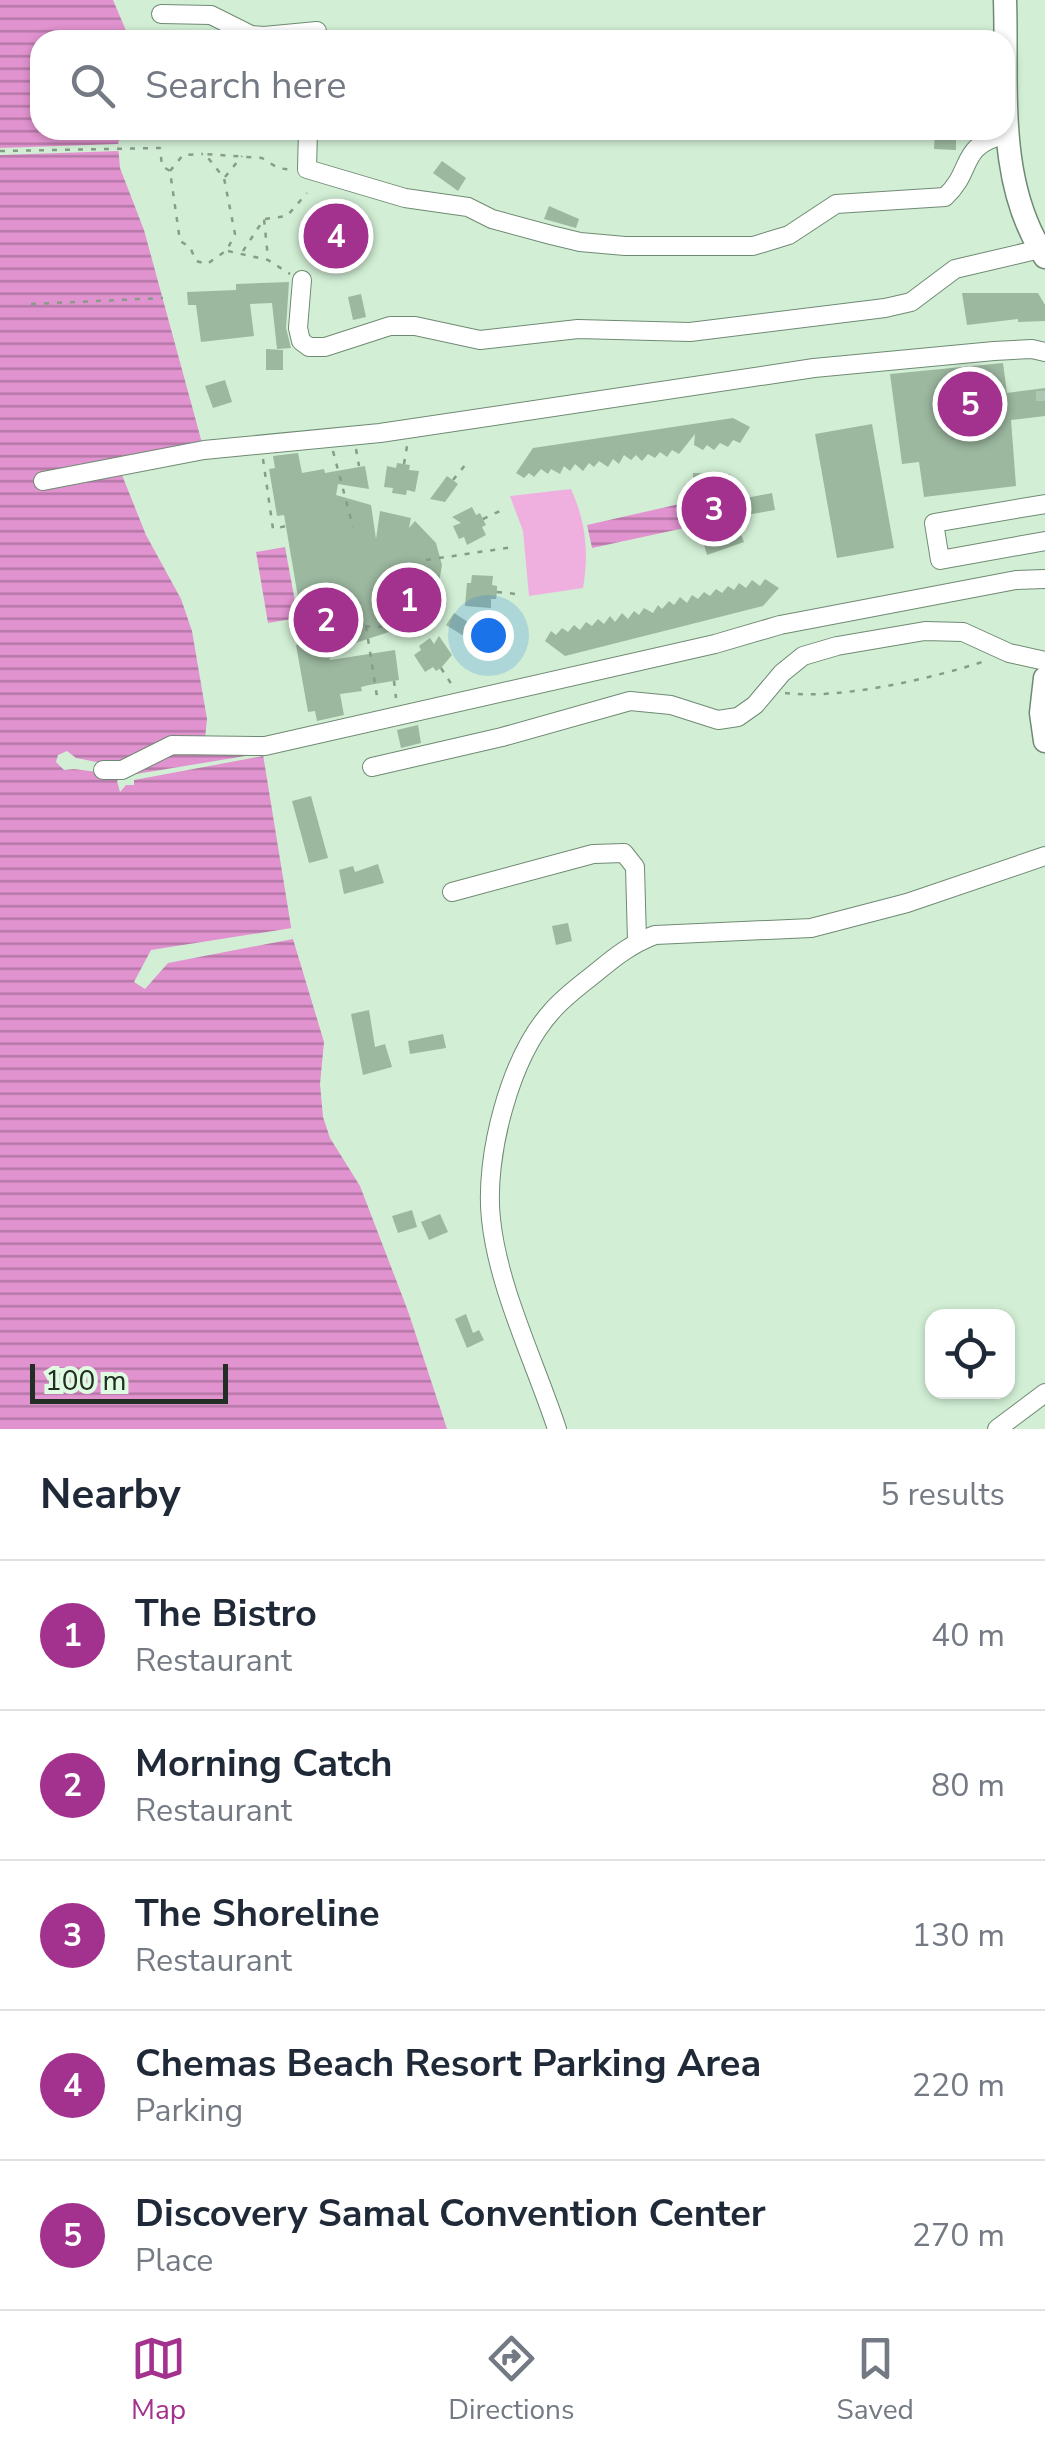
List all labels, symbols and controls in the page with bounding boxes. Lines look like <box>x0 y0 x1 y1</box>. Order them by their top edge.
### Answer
search box <box>30 30 1015 140</box>
icon: search <box>65 58 120 113</box>
text: Search here <box>145 60 346 111</box>
pin: 4 <box>304 198 368 274</box>
pin: 5 <box>938 366 1002 442</box>
pin: 3 <box>682 472 746 546</box>
pin: 1 <box>376 562 442 638</box>
pin: 2 <box>294 582 358 658</box>
your location <box>463 610 514 661</box>
map controls <box>925 1309 1015 1399</box>
button: locate <box>925 1309 1015 1399</box>
scale bar <box>30 1359 228 1404</box>
text: 100 m <box>45 1362 127 1400</box>
text: Nearby <box>40 1466 181 1523</box>
text: 5 results <box>880 1473 1005 1516</box>
text: The Bistro <box>135 1588 317 1639</box>
text: 1 <box>63 1614 82 1657</box>
text: 40 m <box>931 1614 1005 1657</box>
text: Restaurant <box>135 1639 292 1682</box>
text: Morning Catch <box>135 1738 393 1789</box>
text: 2 <box>63 1764 82 1807</box>
text: 80 m <box>931 1764 1005 1807</box>
text: Restaurant <box>135 1789 292 1832</box>
text: The Shoreline <box>135 1888 380 1939</box>
text: 3 <box>63 1914 82 1957</box>
text: 130 m <box>912 1914 1005 1957</box>
text: Restaurant <box>135 1939 292 1982</box>
text: Chemas Beach Resort Parking Area <box>135 2038 761 2089</box>
text: 4 <box>63 2064 82 2107</box>
text: 220 m <box>912 2064 1005 2107</box>
text: Parking <box>135 2089 243 2132</box>
text: Discovery Samal Convention Center <box>135 2188 766 2239</box>
text: 5 <box>63 2214 82 2257</box>
text: 270 m <box>912 2214 1005 2257</box>
text: Place <box>135 2239 213 2282</box>
tab: Map <box>131 2331 186 2429</box>
tab: Directions <box>448 2331 574 2429</box>
tab: Saved <box>837 2331 914 2429</box>

